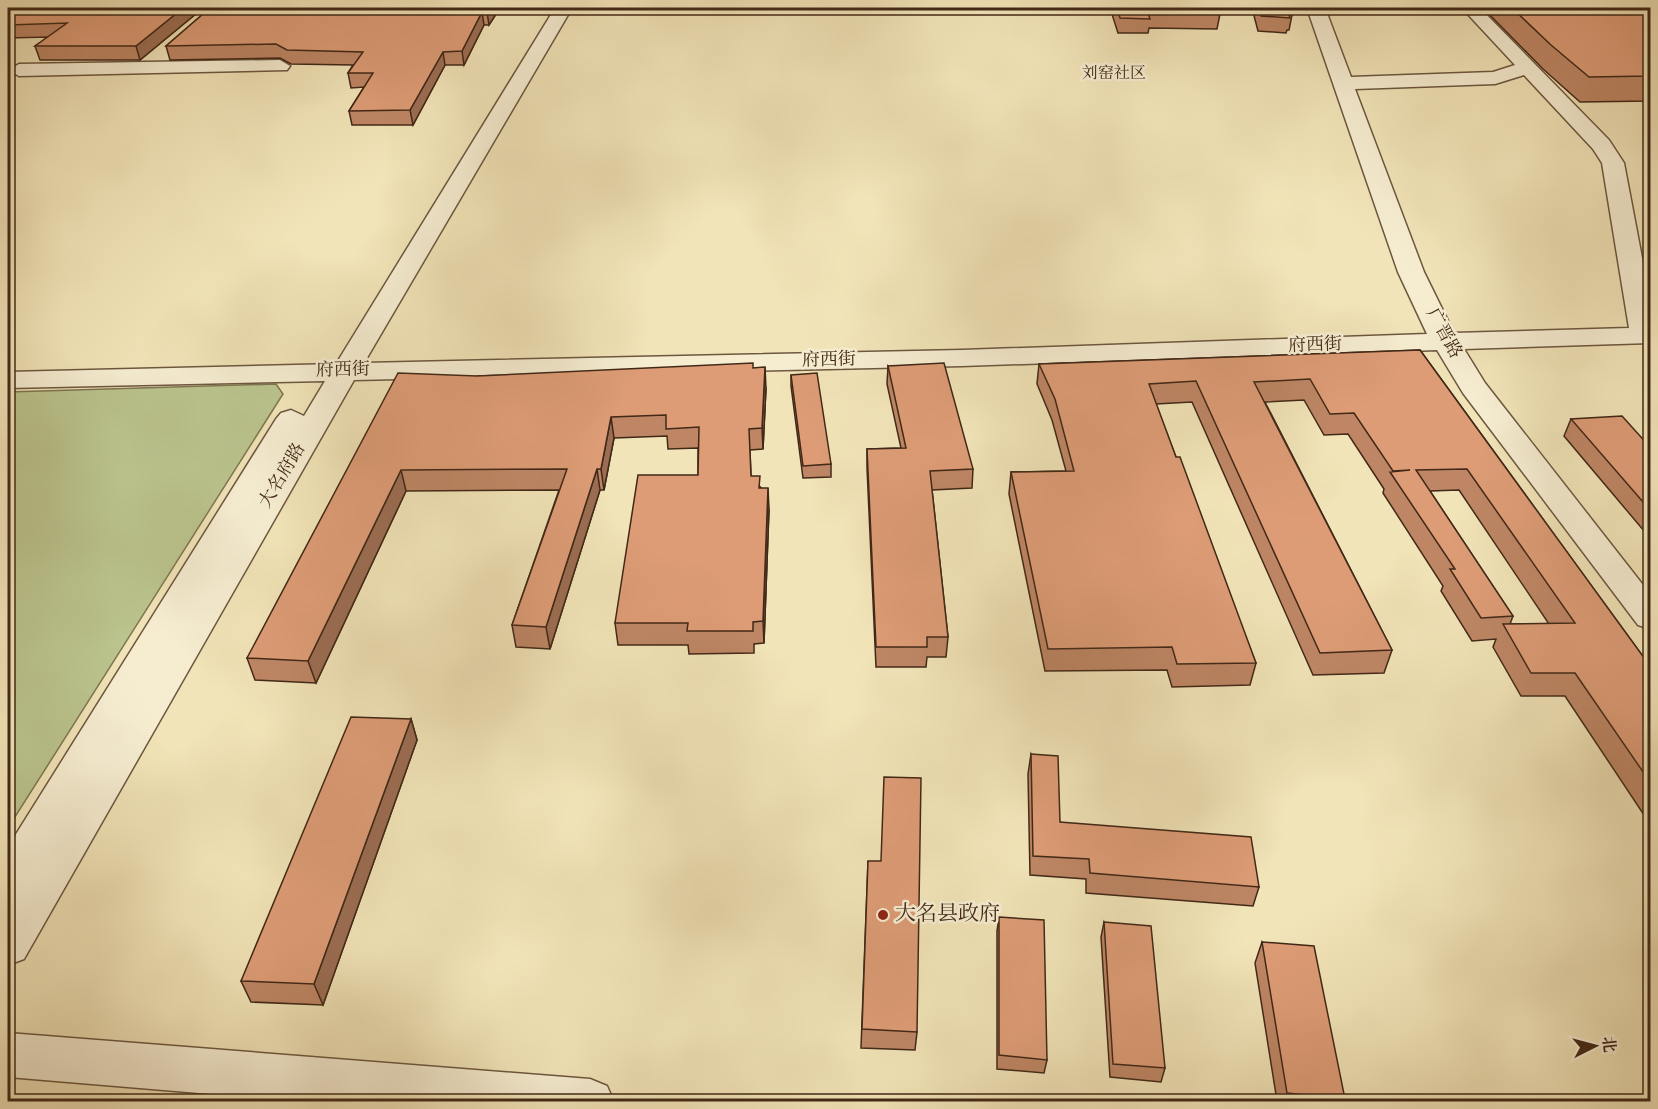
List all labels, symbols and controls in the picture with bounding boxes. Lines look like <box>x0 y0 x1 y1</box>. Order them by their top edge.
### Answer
district label: 刘窑社区 <box>1082 63 1146 86</box>
street label: 广晋路 <box>1419 304 1467 364</box>
street label: 府西街 <box>1288 332 1342 360</box>
street label: 府西街 <box>802 348 856 374</box>
street label: 府西街 <box>316 358 370 384</box>
street label: 大名府路 <box>253 438 313 514</box>
place label: 大名县政府 <box>895 900 1000 930</box>
marker: 大名县政府 <box>876 908 890 922</box>
north arrow <box>1565 1016 1625 1076</box>
text: 北 <box>1595 1036 1620 1054</box>

